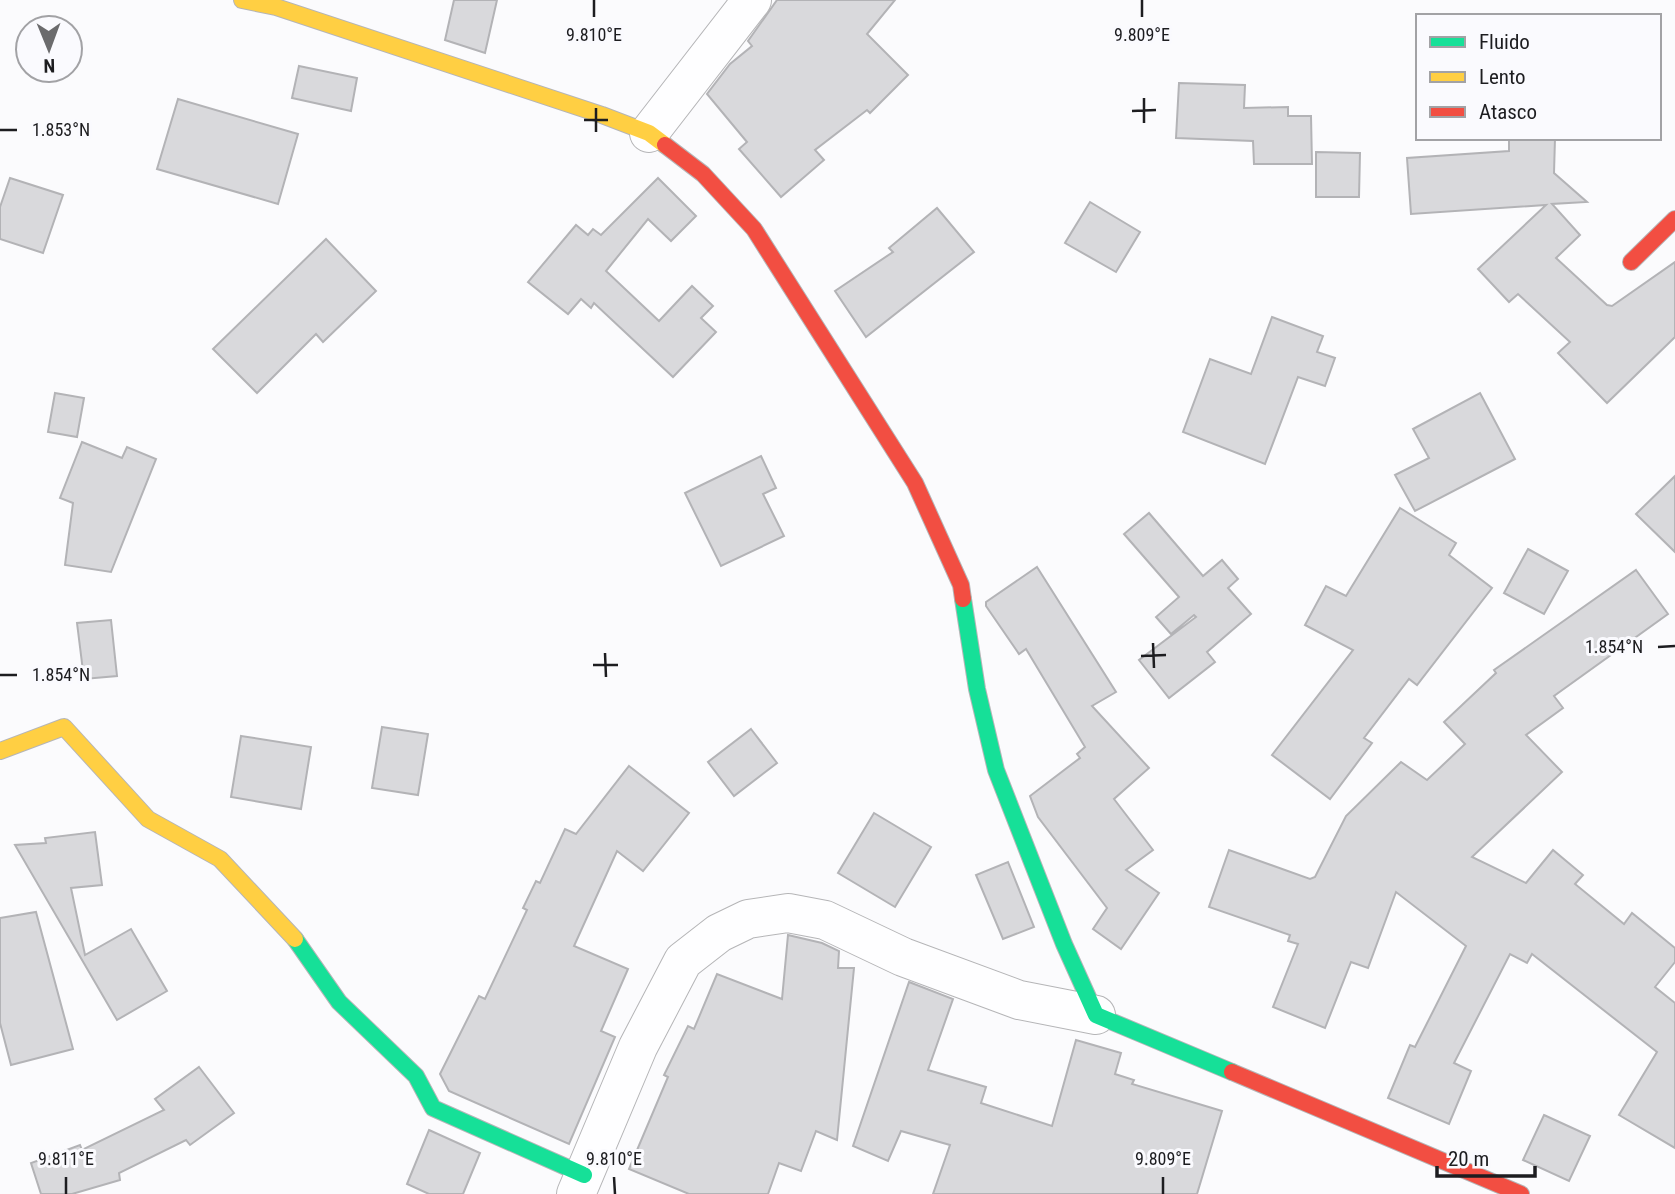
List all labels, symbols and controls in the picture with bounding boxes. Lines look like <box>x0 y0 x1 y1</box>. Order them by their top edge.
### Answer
north arrow <box>14 14 84 84</box>
legend <box>1416 14 1661 140</box>
text: 9.810°E <box>566 24 622 45</box>
text: 9.809°E <box>1114 24 1170 45</box>
text: Fluido <box>1479 30 1530 54</box>
text: N <box>43 54 55 77</box>
text: Lento <box>1479 65 1526 89</box>
text: Atasco <box>1479 100 1537 124</box>
text: 1.853°N <box>32 119 90 140</box>
text: 1.854°N <box>1585 636 1643 657</box>
text: 1.854°N <box>32 664 90 685</box>
scale bar <box>1437 1134 1535 1178</box>
text: 20 m <box>1448 1147 1489 1171</box>
text: 9.811°E <box>38 1148 94 1169</box>
text: 9.810°E <box>586 1148 642 1169</box>
text: 9.809°E <box>1135 1148 1191 1169</box>

